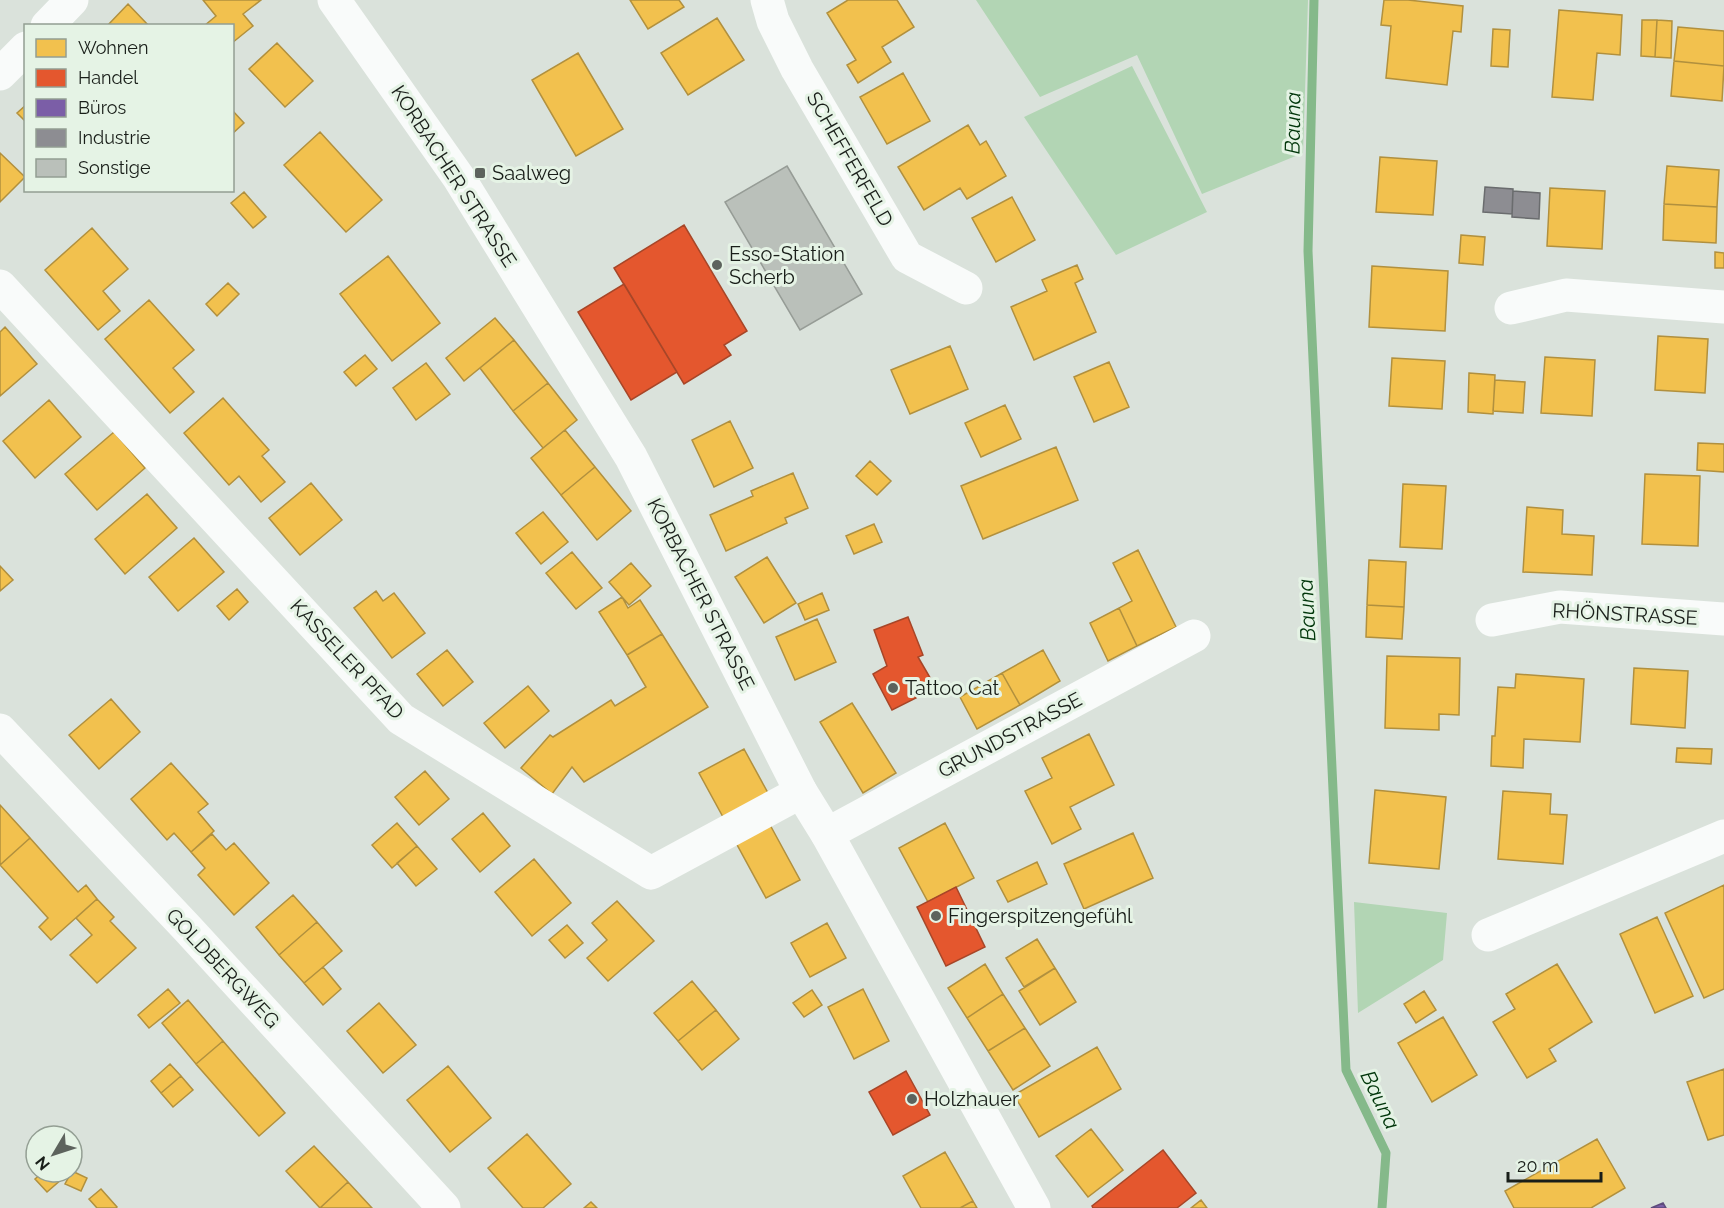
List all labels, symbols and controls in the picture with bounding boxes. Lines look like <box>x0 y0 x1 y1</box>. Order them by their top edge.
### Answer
legend <box>24 24 234 192</box>
text: Wohnen <box>78 37 148 58</box>
text: Handel <box>78 67 138 88</box>
street label: KORBACHER STRASSE <box>386 81 522 271</box>
street label: SCHEFFERFELD <box>802 87 898 231</box>
water label: Bauna <box>1279 92 1306 154</box>
text: Büros <box>78 97 126 118</box>
text: Industrie <box>78 127 151 148</box>
text: Sonstige <box>78 157 151 178</box>
place label: Saalweg <box>492 161 571 185</box>
marker: Saalweg <box>473 166 487 180</box>
place label: Esso-Station Scherb <box>729 242 845 289</box>
marker: Esso-Station Scherb <box>710 258 724 272</box>
street label: KORBACHER STRASSE <box>642 494 760 694</box>
water label: Bauna <box>1292 578 1321 642</box>
street label: KASSELER PFAD <box>285 594 409 724</box>
street label: RHÖNSTRASSE <box>1552 598 1698 630</box>
place label: Tattoo Cat <box>905 676 1000 700</box>
marker: Tattoo Cat <box>886 681 900 695</box>
street label: GRUNDSTRASSE <box>934 687 1086 783</box>
street label: GOLDBERGWEG <box>161 903 285 1033</box>
place label: Fingerspitzengefühl <box>948 904 1133 928</box>
marker: Fingerspitzengefühl <box>929 909 943 923</box>
water label: Bauna <box>1356 1066 1405 1133</box>
place label: Holzhauer <box>924 1087 1019 1111</box>
marker: Holzhauer <box>905 1092 919 1106</box>
north arrow <box>24 1124 84 1184</box>
scale bar <box>1508 1145 1601 1183</box>
text: N <box>32 1152 54 1174</box>
text: 20 m <box>1517 1155 1559 1176</box>

